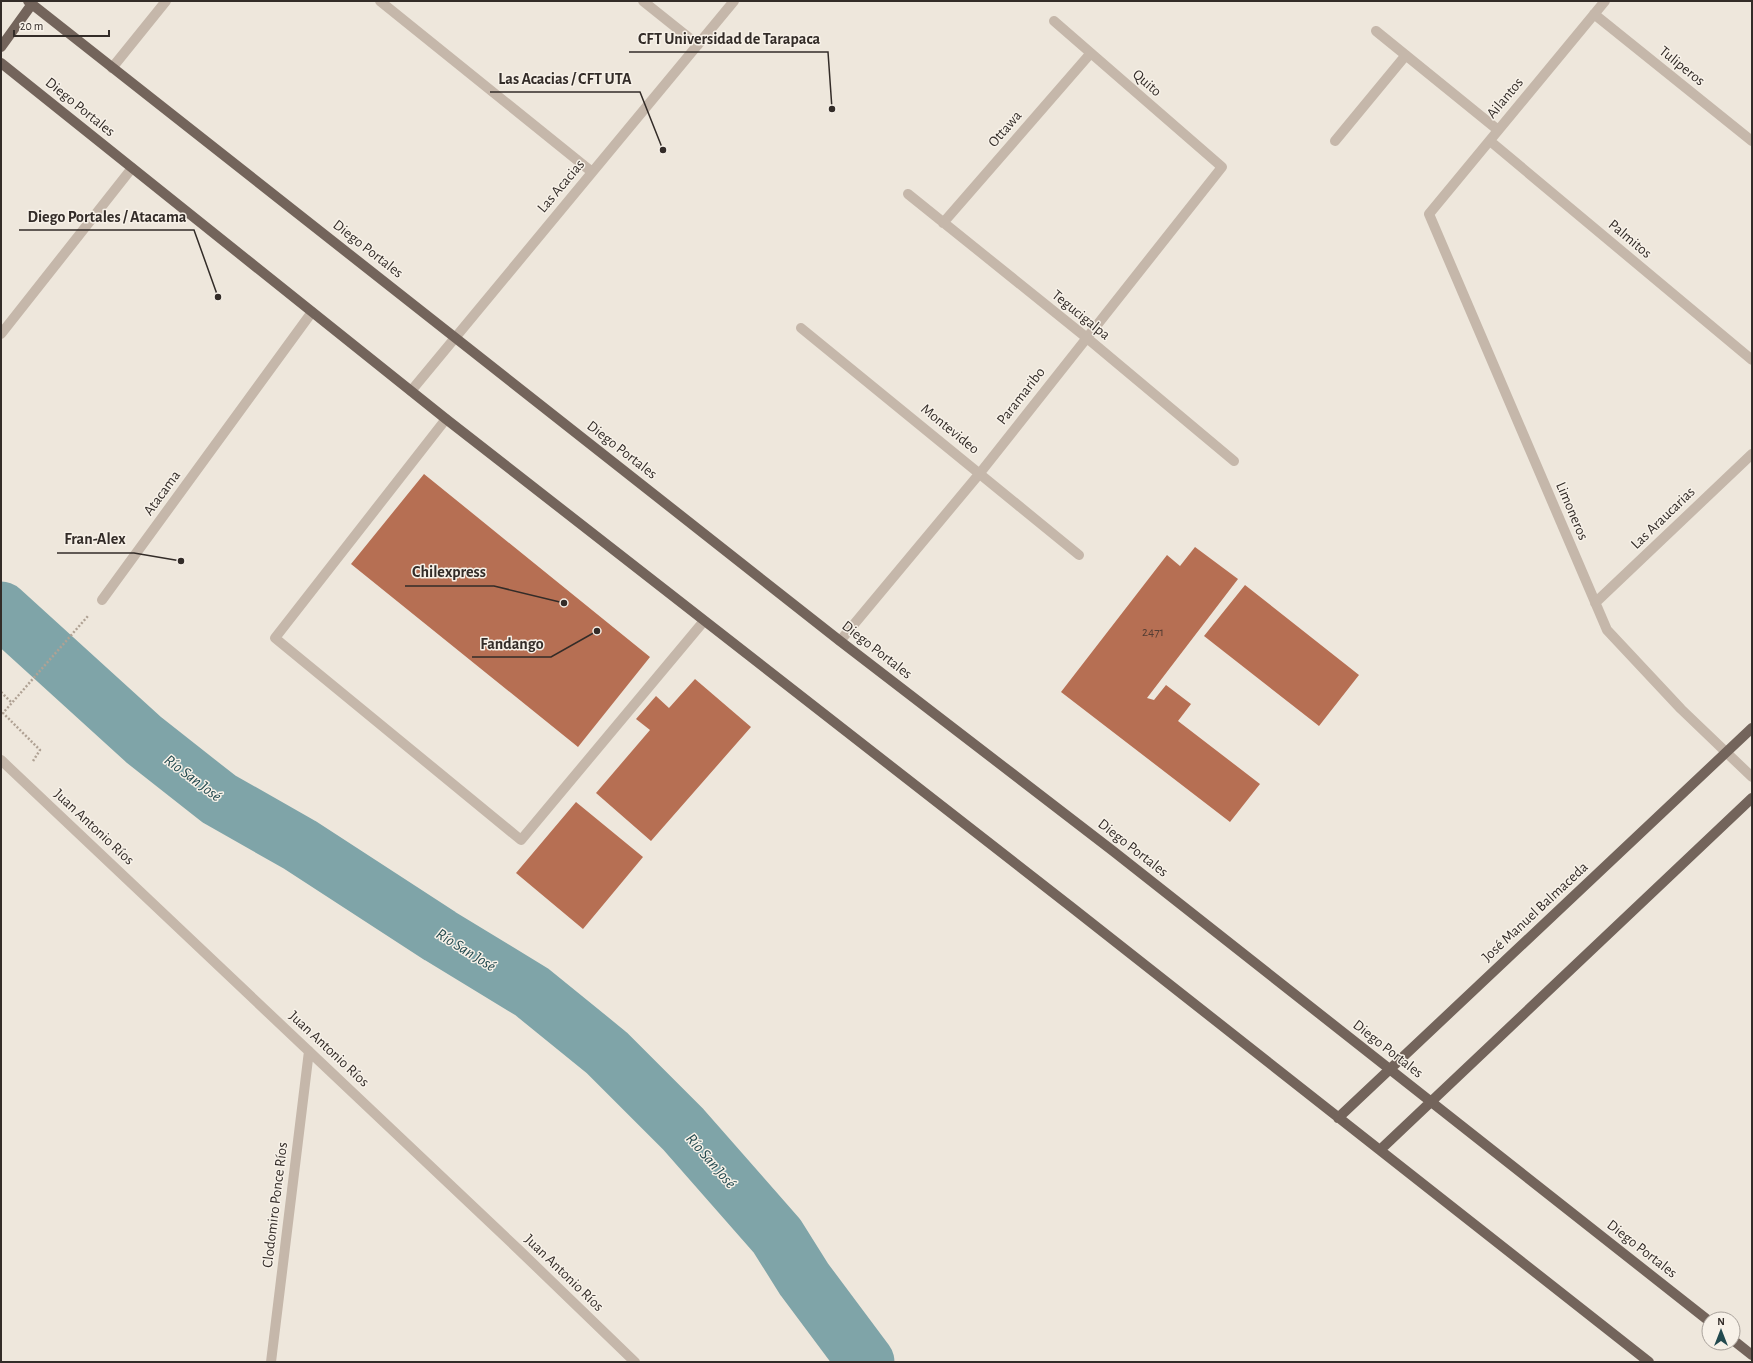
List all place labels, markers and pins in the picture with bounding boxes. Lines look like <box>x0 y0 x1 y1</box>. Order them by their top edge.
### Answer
callout: CFT Universidad de Tarapaca <box>629 24 828 52</box>
callout: Las Acacias / CFT UTA <box>490 64 640 92</box>
callout: Diego Portales / Atacama <box>19 202 194 230</box>
callout: Fran-Alex <box>57 525 134 553</box>
callout: Chilexpress <box>405 558 494 586</box>
callout: Fandango <box>472 629 551 657</box>

